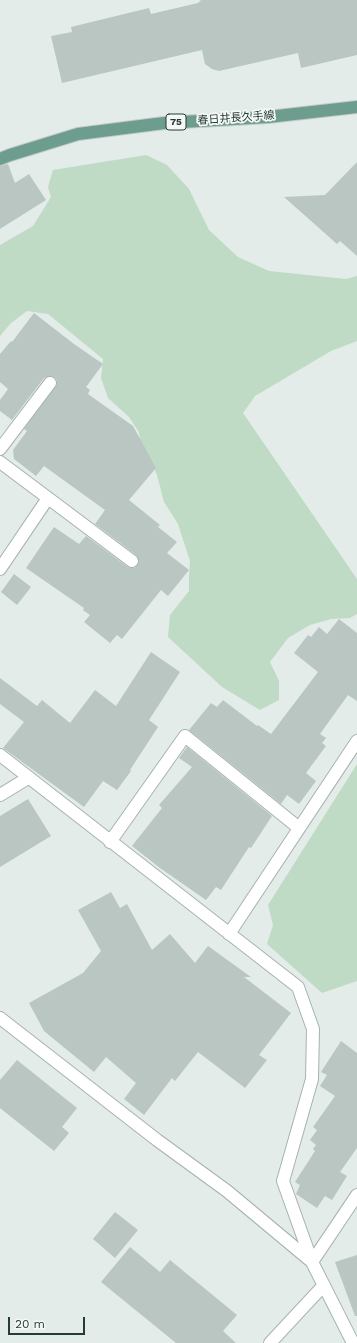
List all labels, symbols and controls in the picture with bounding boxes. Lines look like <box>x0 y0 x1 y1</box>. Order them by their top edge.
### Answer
street label: 春日井長久手線 <box>197 109 275 127</box>
road number: 75 <box>166 114 186 130</box>
scale bar <box>10 1309 87 1335</box>
text: 20 m <box>15 1317 45 1331</box>

